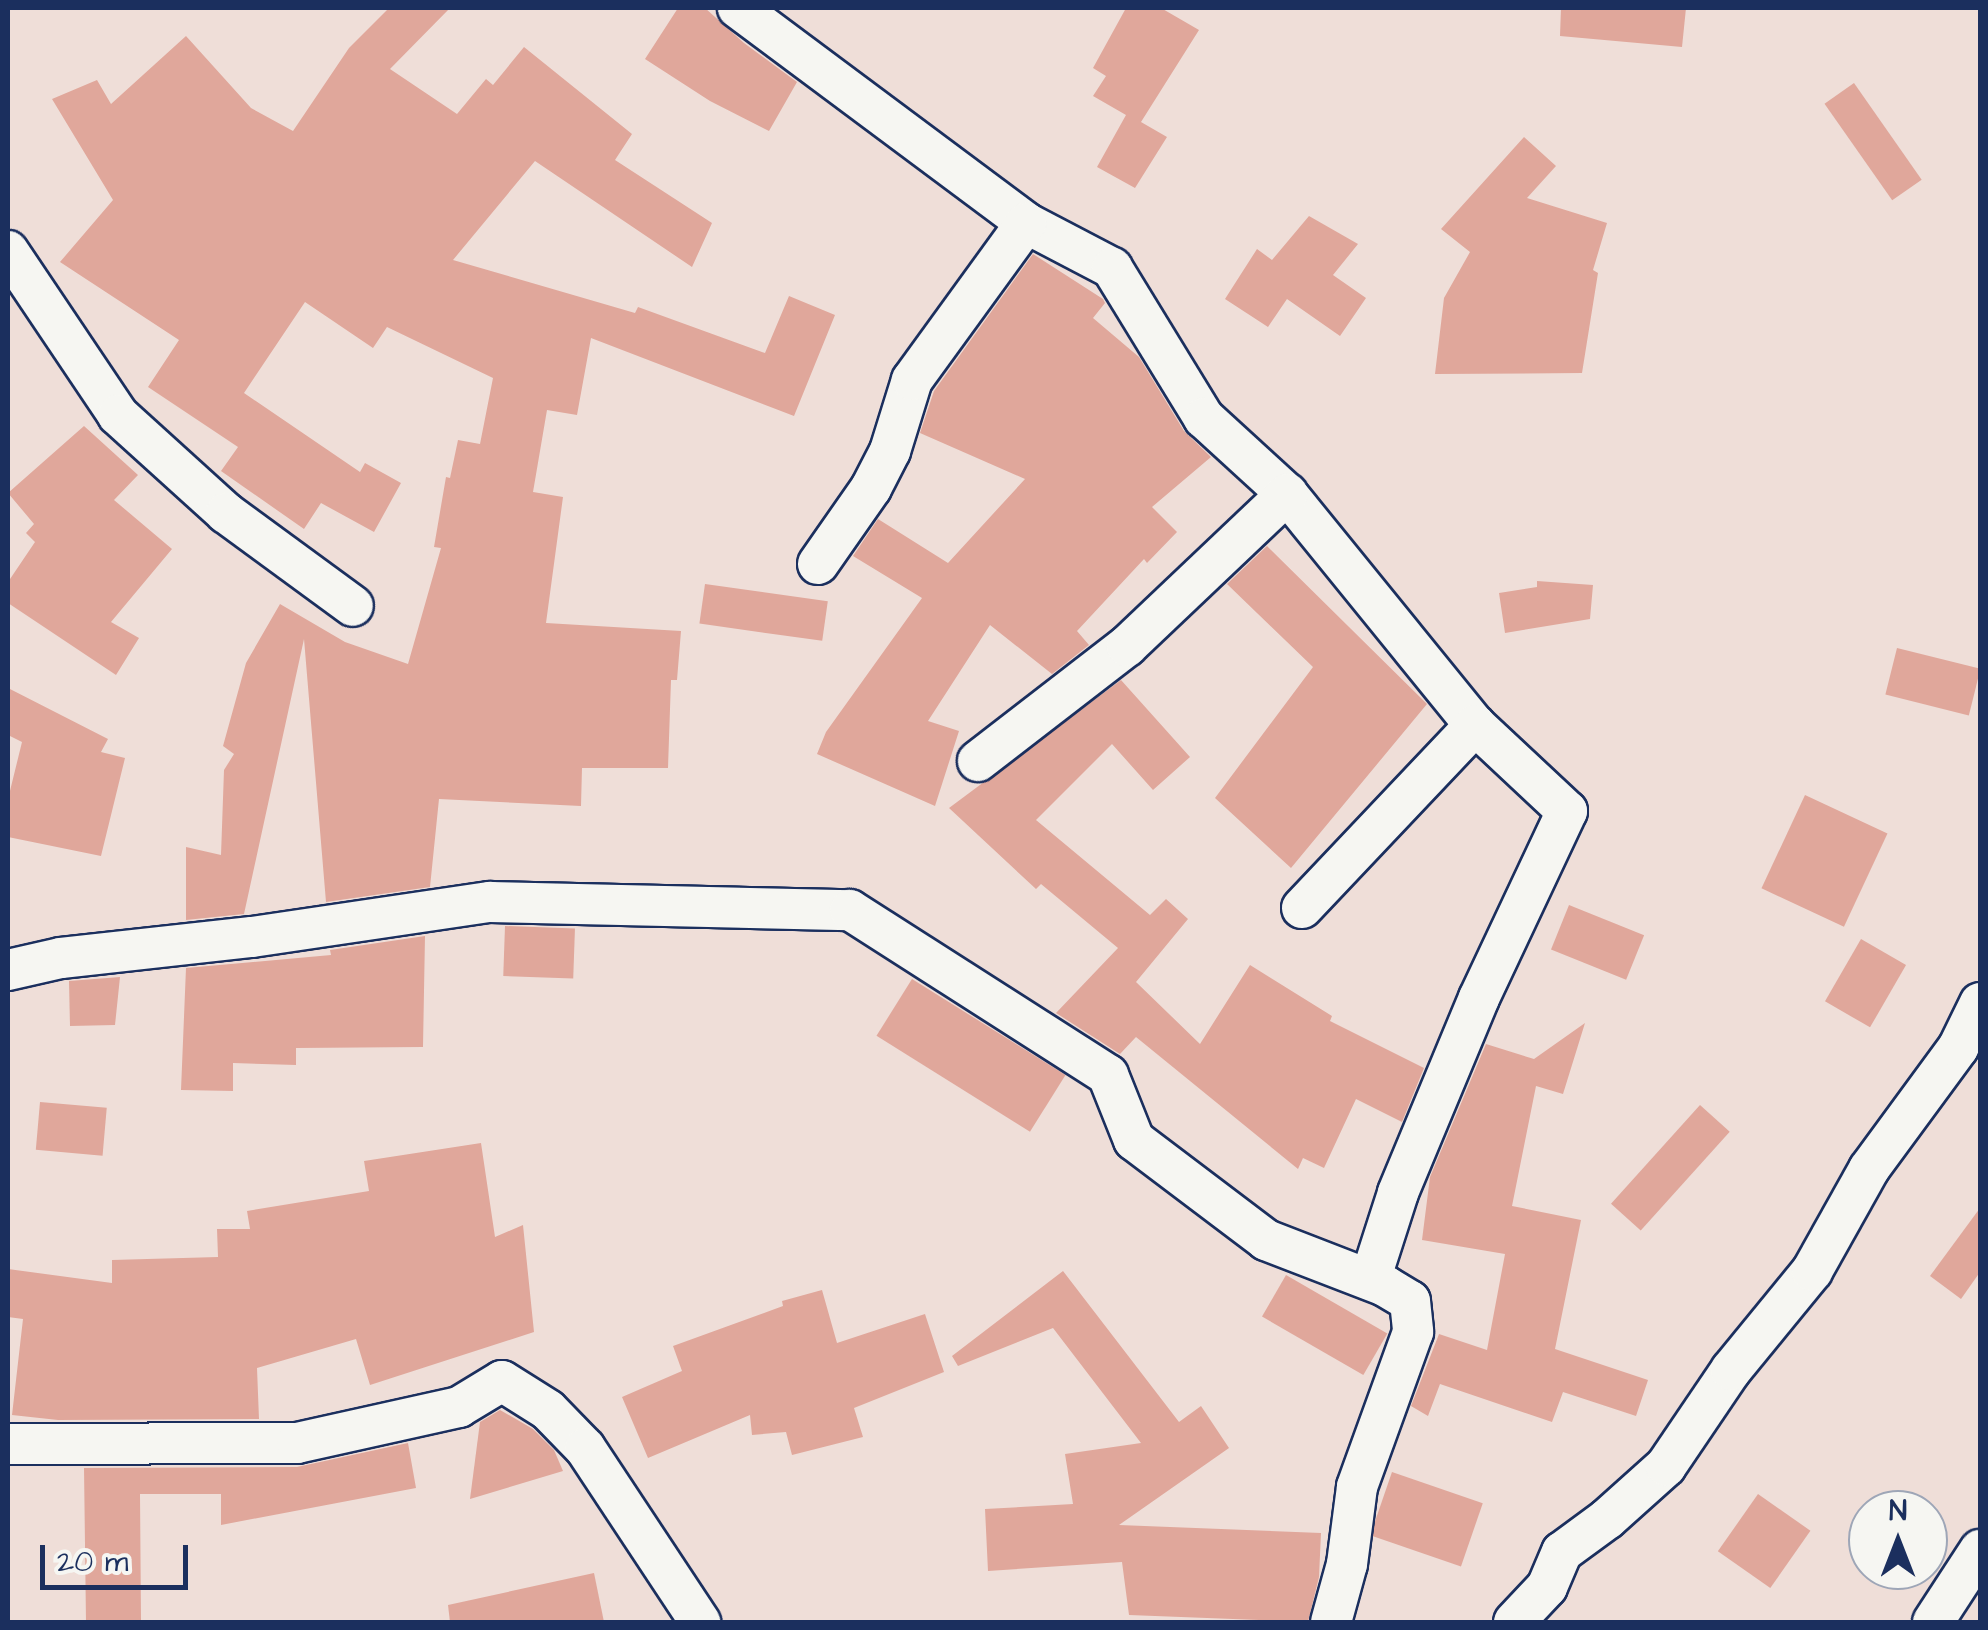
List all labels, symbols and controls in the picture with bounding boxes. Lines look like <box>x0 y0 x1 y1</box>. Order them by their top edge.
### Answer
north arrow <box>1848 1490 1948 1590</box>
text: N <box>1889 1492 1907 1531</box>
scale bar <box>45 1525 192 1587</box>
text: 20 m <box>57 1541 128 1583</box>

